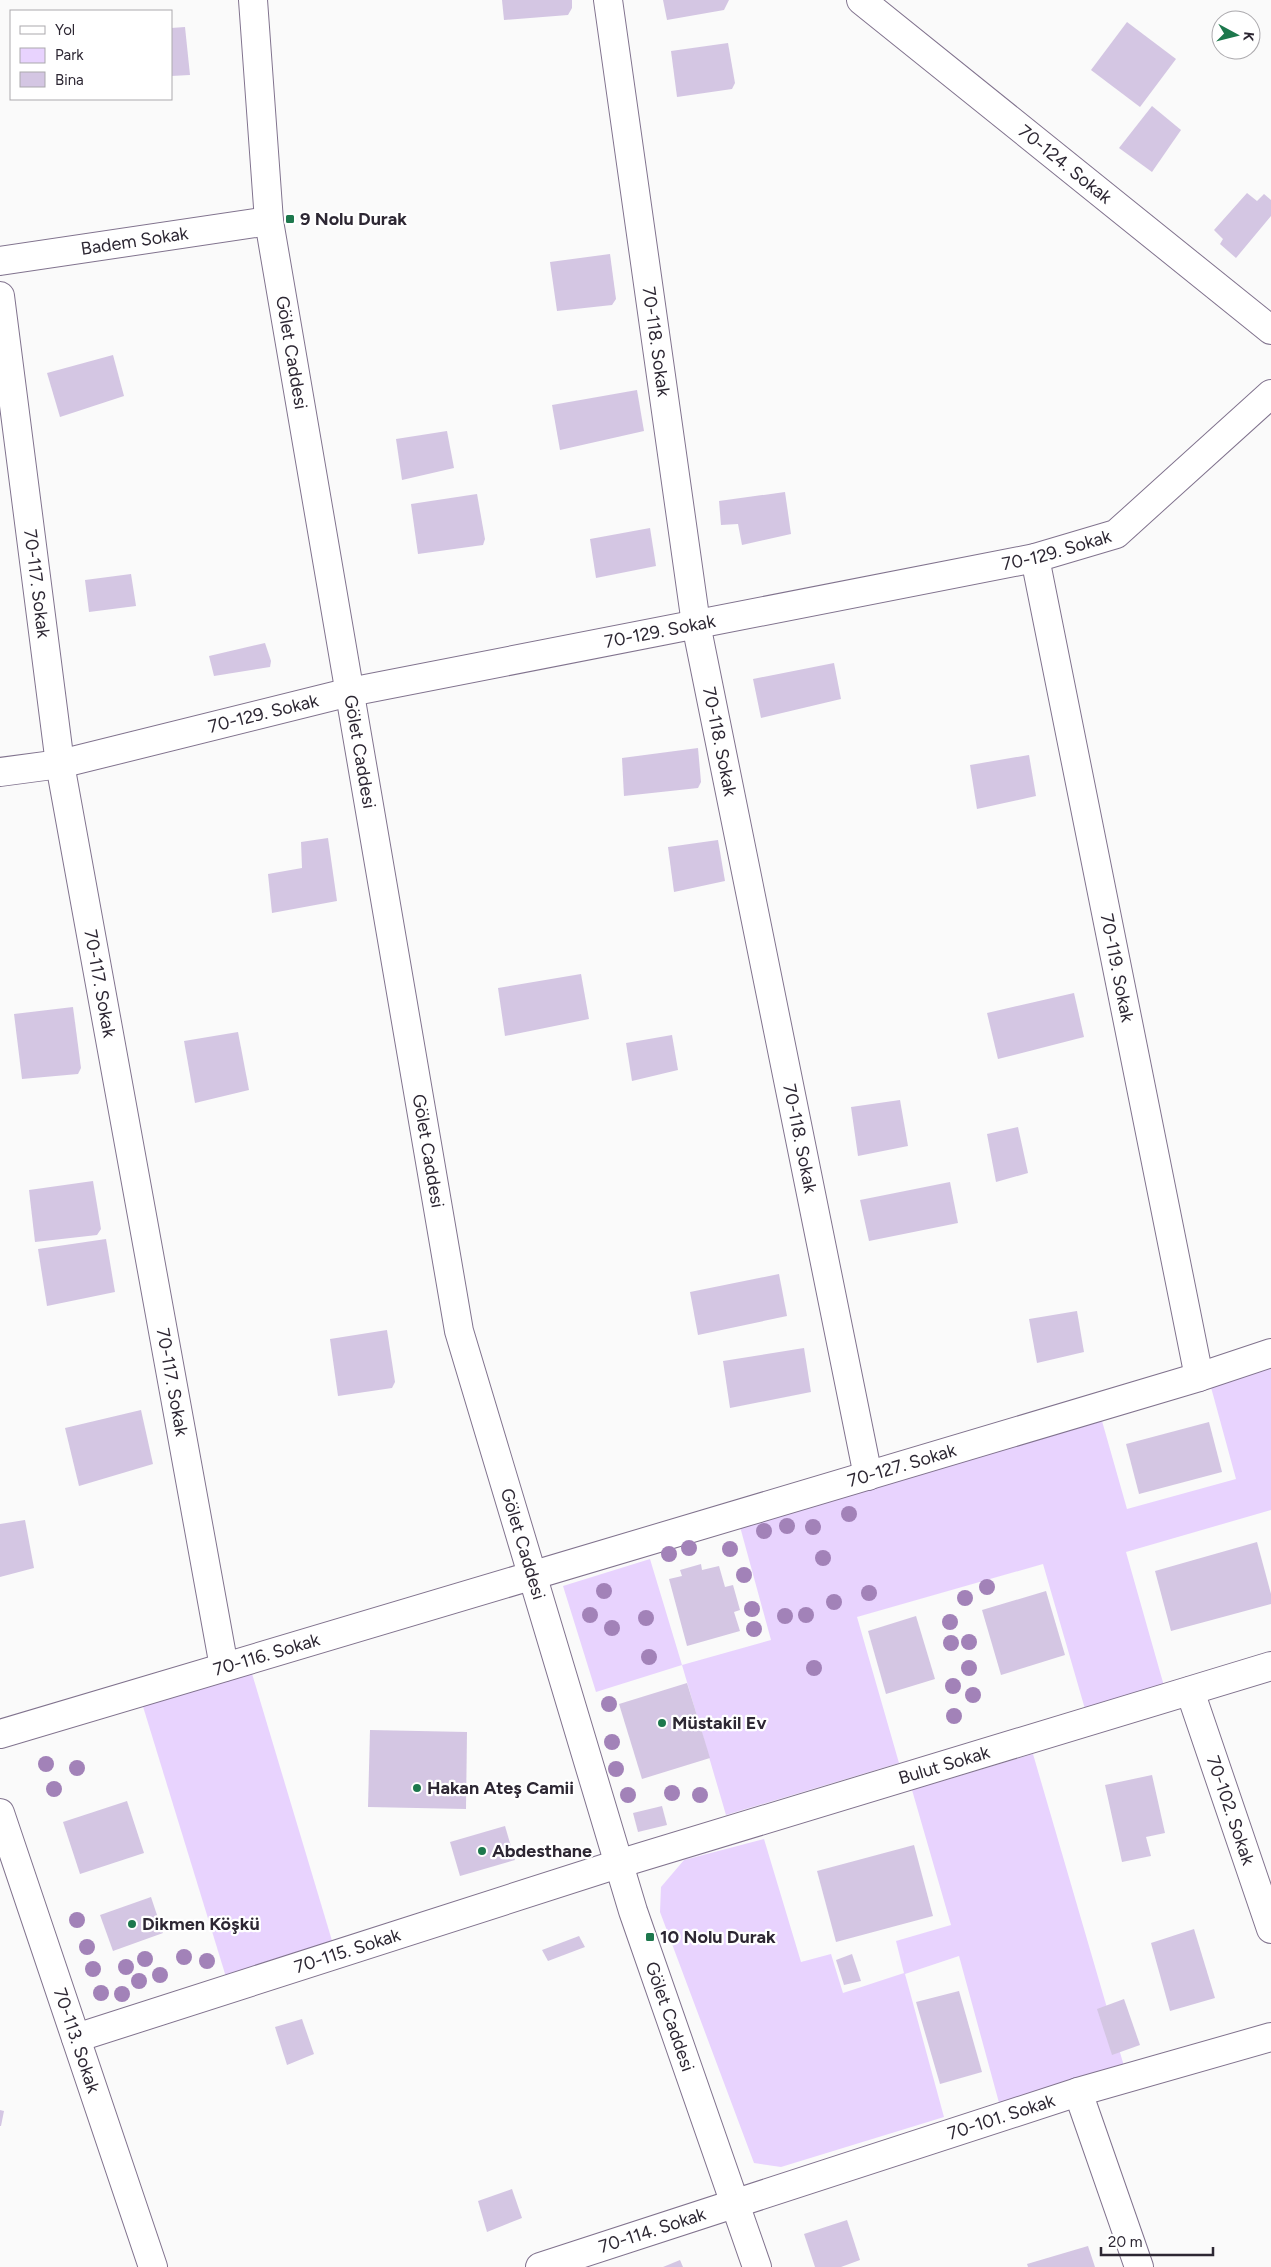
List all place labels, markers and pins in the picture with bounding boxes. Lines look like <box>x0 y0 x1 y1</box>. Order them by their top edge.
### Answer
place label: 9 Nolu Durak <box>300 208 407 230</box>
marker: 9 Nolu Durak <box>284 213 296 225</box>
place label: Müstakil Ev <box>672 1712 766 1734</box>
marker: Müstakil Ev <box>656 1717 668 1729</box>
place label: Hakan Ateş Camii <box>427 1777 574 1799</box>
marker: Hakan Ateş Camii <box>411 1782 423 1794</box>
place label: Abdesthane <box>492 1840 592 1862</box>
marker: Abdesthane <box>476 1845 488 1857</box>
place label: Dikmen Köşkü <box>142 1913 260 1935</box>
marker: Dikmen Köşkü <box>126 1918 138 1930</box>
place label: 10 Nolu Durak <box>660 1926 776 1948</box>
marker: 10 Nolu Durak <box>644 1931 656 1943</box>

